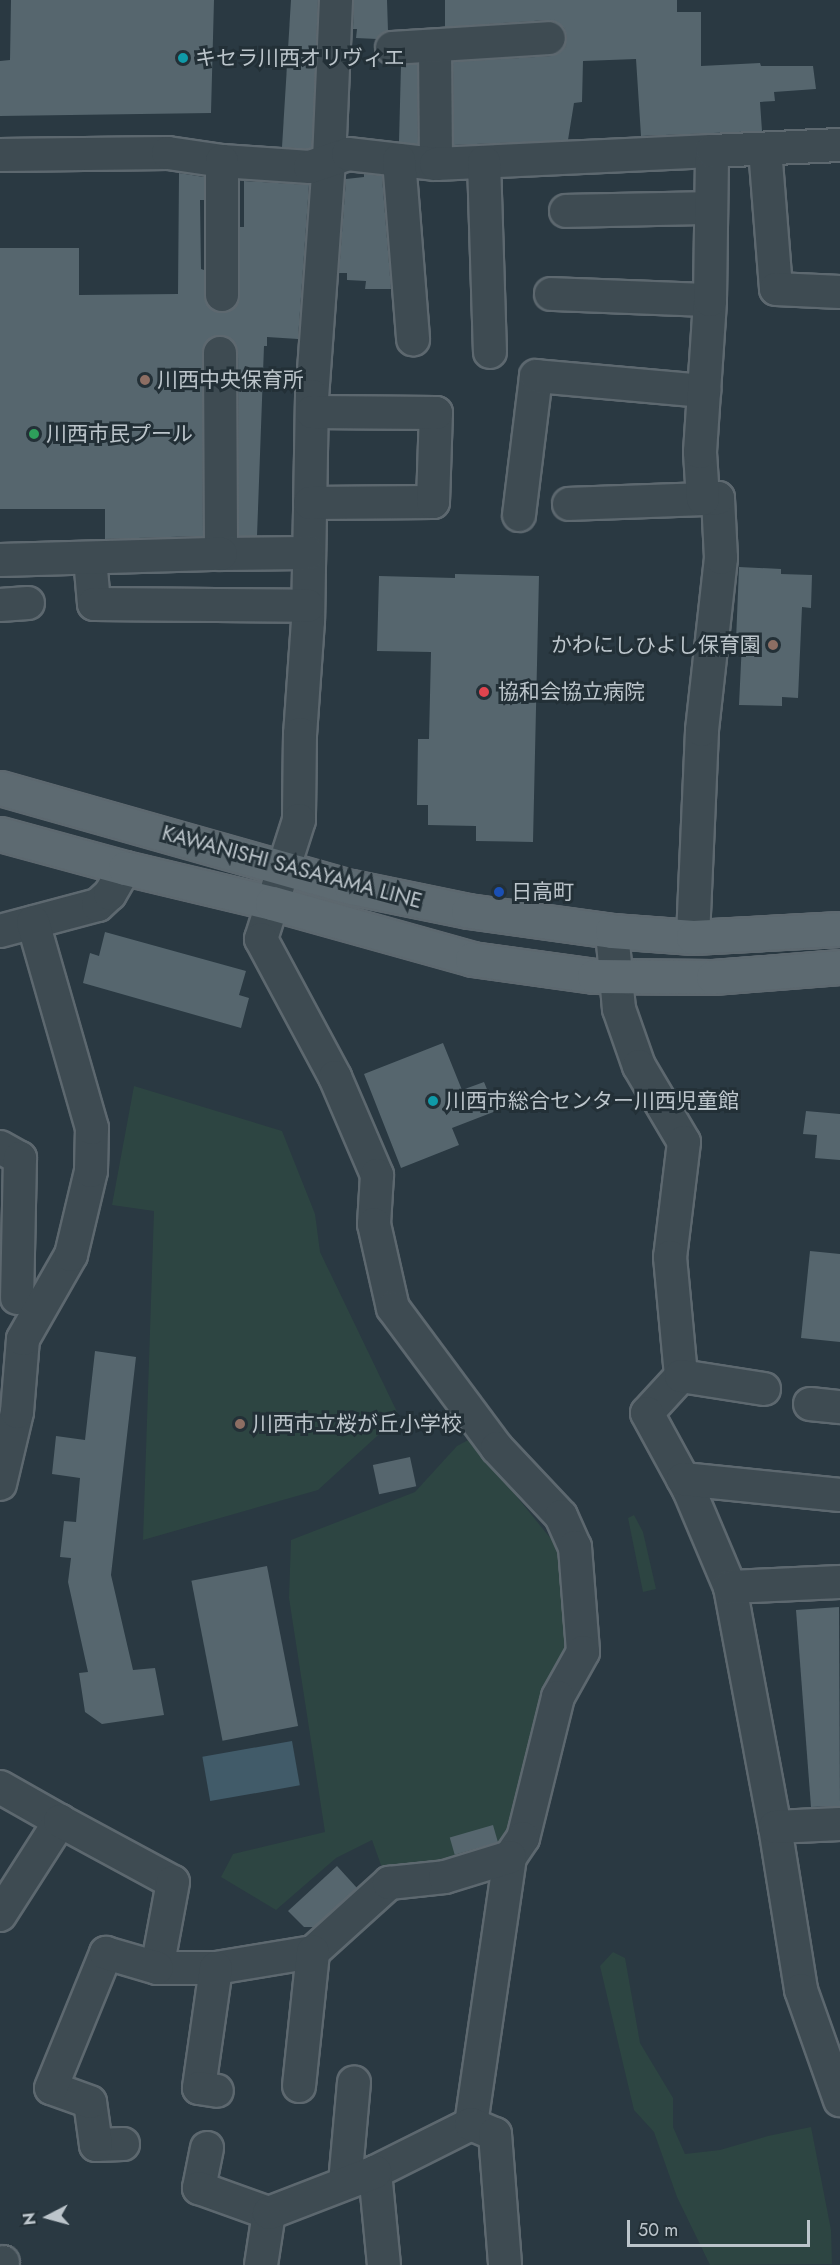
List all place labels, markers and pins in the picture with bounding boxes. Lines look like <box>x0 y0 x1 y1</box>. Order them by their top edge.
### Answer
place label: キセラ川西オリヴィエ <box>195 45 405 71</box>
marker: キセラ川西オリヴィエ <box>176 51 190 65</box>
place label: 川西中央保育所 <box>157 367 304 393</box>
marker: 川西中央保育所 <box>138 373 152 387</box>
place label: 川西市民プール <box>46 421 193 447</box>
marker: 川西市民プール <box>27 427 41 441</box>
place label: かわにしひよし保育園 <box>551 632 761 658</box>
marker: かわにしひよし保育園 <box>766 638 780 652</box>
place label: 協和会協立病院 <box>498 679 645 705</box>
marker: 協和会協立病院 <box>475 683 493 701</box>
place label: 日高町 <box>511 879 574 905</box>
marker: 日高町 <box>492 885 506 899</box>
place label: 川西市総合センター川西児童館 <box>445 1088 739 1114</box>
marker: 川西市総合センター川西児童館 <box>426 1094 440 1108</box>
place label: 川西市立桜が丘小学校 <box>252 1411 462 1437</box>
marker: 川西市立桜が丘小学校 <box>233 1417 247 1431</box>

